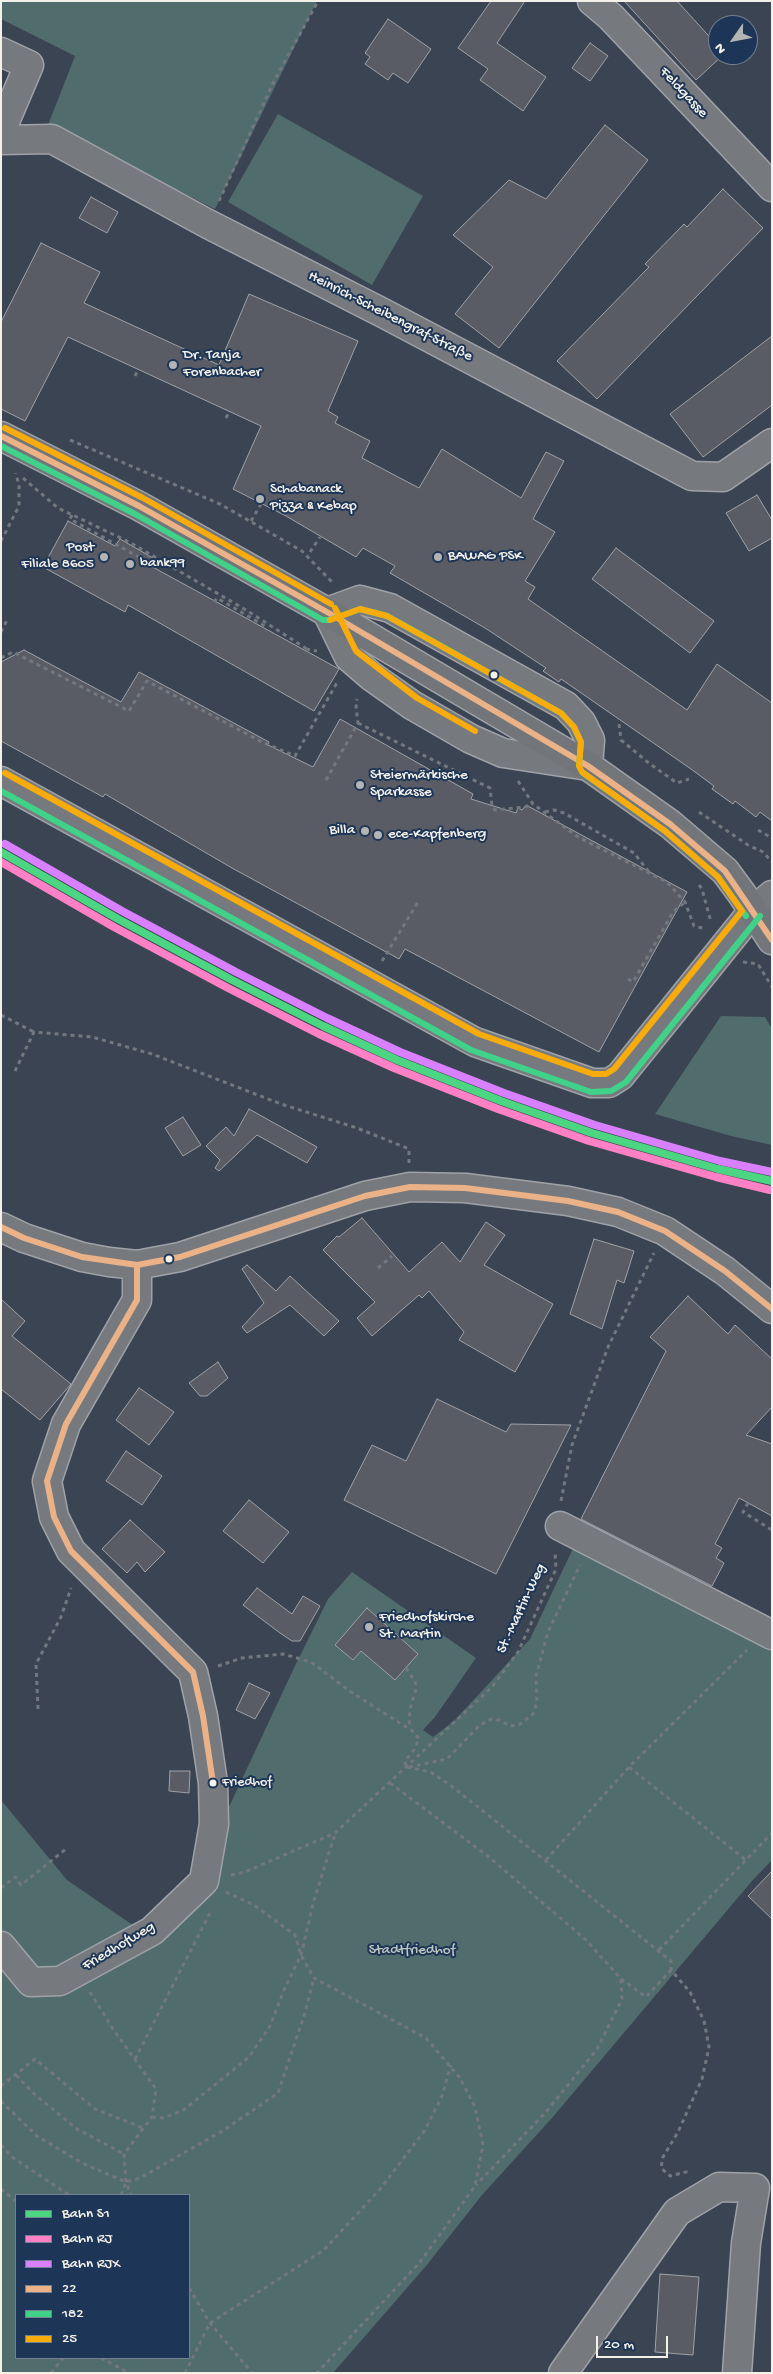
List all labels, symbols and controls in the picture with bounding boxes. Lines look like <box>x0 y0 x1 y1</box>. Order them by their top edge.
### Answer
north arrow <box>708 15 758 65</box>
text: N <box>711 39 730 56</box>
street label: Feldgasse <box>655 64 711 122</box>
street label: Heinrich-Scheibengraf-Straße <box>305 268 475 366</box>
place label: Dr. Tanja Forenbacher <box>183 347 261 382</box>
marker: Dr. Tanja Forenbacher <box>167 359 179 371</box>
place label: Schabanack Pizza & Kebap <box>270 481 357 516</box>
marker: Schabanack Pizza & Kebap <box>254 493 266 505</box>
place label: Post Filiale 8605 <box>21 539 94 574</box>
place label: BAWAG PSK <box>448 548 523 566</box>
marker: Post Filiale 8605 <box>98 551 110 563</box>
marker: BAWAG PSK <box>432 551 444 563</box>
place label: bank99 <box>140 555 185 573</box>
marker: bank99 <box>124 558 136 570</box>
unlabelled marker <box>489 670 499 680</box>
place label: Steiermärkische Sparkasse <box>370 767 468 802</box>
marker: Steiermärkische Sparkasse <box>354 779 366 791</box>
place label: Billa <box>329 822 355 840</box>
marker: Billa <box>359 825 371 837</box>
place label: ece-Kapfenberg <box>388 826 486 844</box>
marker: ece-Kapfenberg <box>372 829 384 841</box>
unlabelled marker <box>164 1254 174 1264</box>
street label: St.-Martin-Weg <box>493 1561 551 1657</box>
place label: Friedhofskirche St. Martin <box>379 1609 474 1644</box>
marker: Friedhofskirche St. Martin <box>363 1621 375 1633</box>
place label: Friedhof <box>222 1775 272 1791</box>
marker: Friedhof <box>208 1778 218 1788</box>
street label: Friedhofweg <box>80 1918 158 1976</box>
park label: Stadtfriedhof <box>369 1942 455 1960</box>
legend <box>15 2194 190 2359</box>
text: Bahn S1 <box>62 2205 110 2223</box>
text: Bahn RJ <box>62 2230 113 2248</box>
text: Bahn RJX <box>62 2255 120 2273</box>
text: 22 <box>62 2280 77 2298</box>
text: 182 <box>62 2305 84 2323</box>
scale bar <box>598 2326 670 2358</box>
text: 25 <box>62 2330 77 2348</box>
text: 20 m <box>604 2336 634 2354</box>

